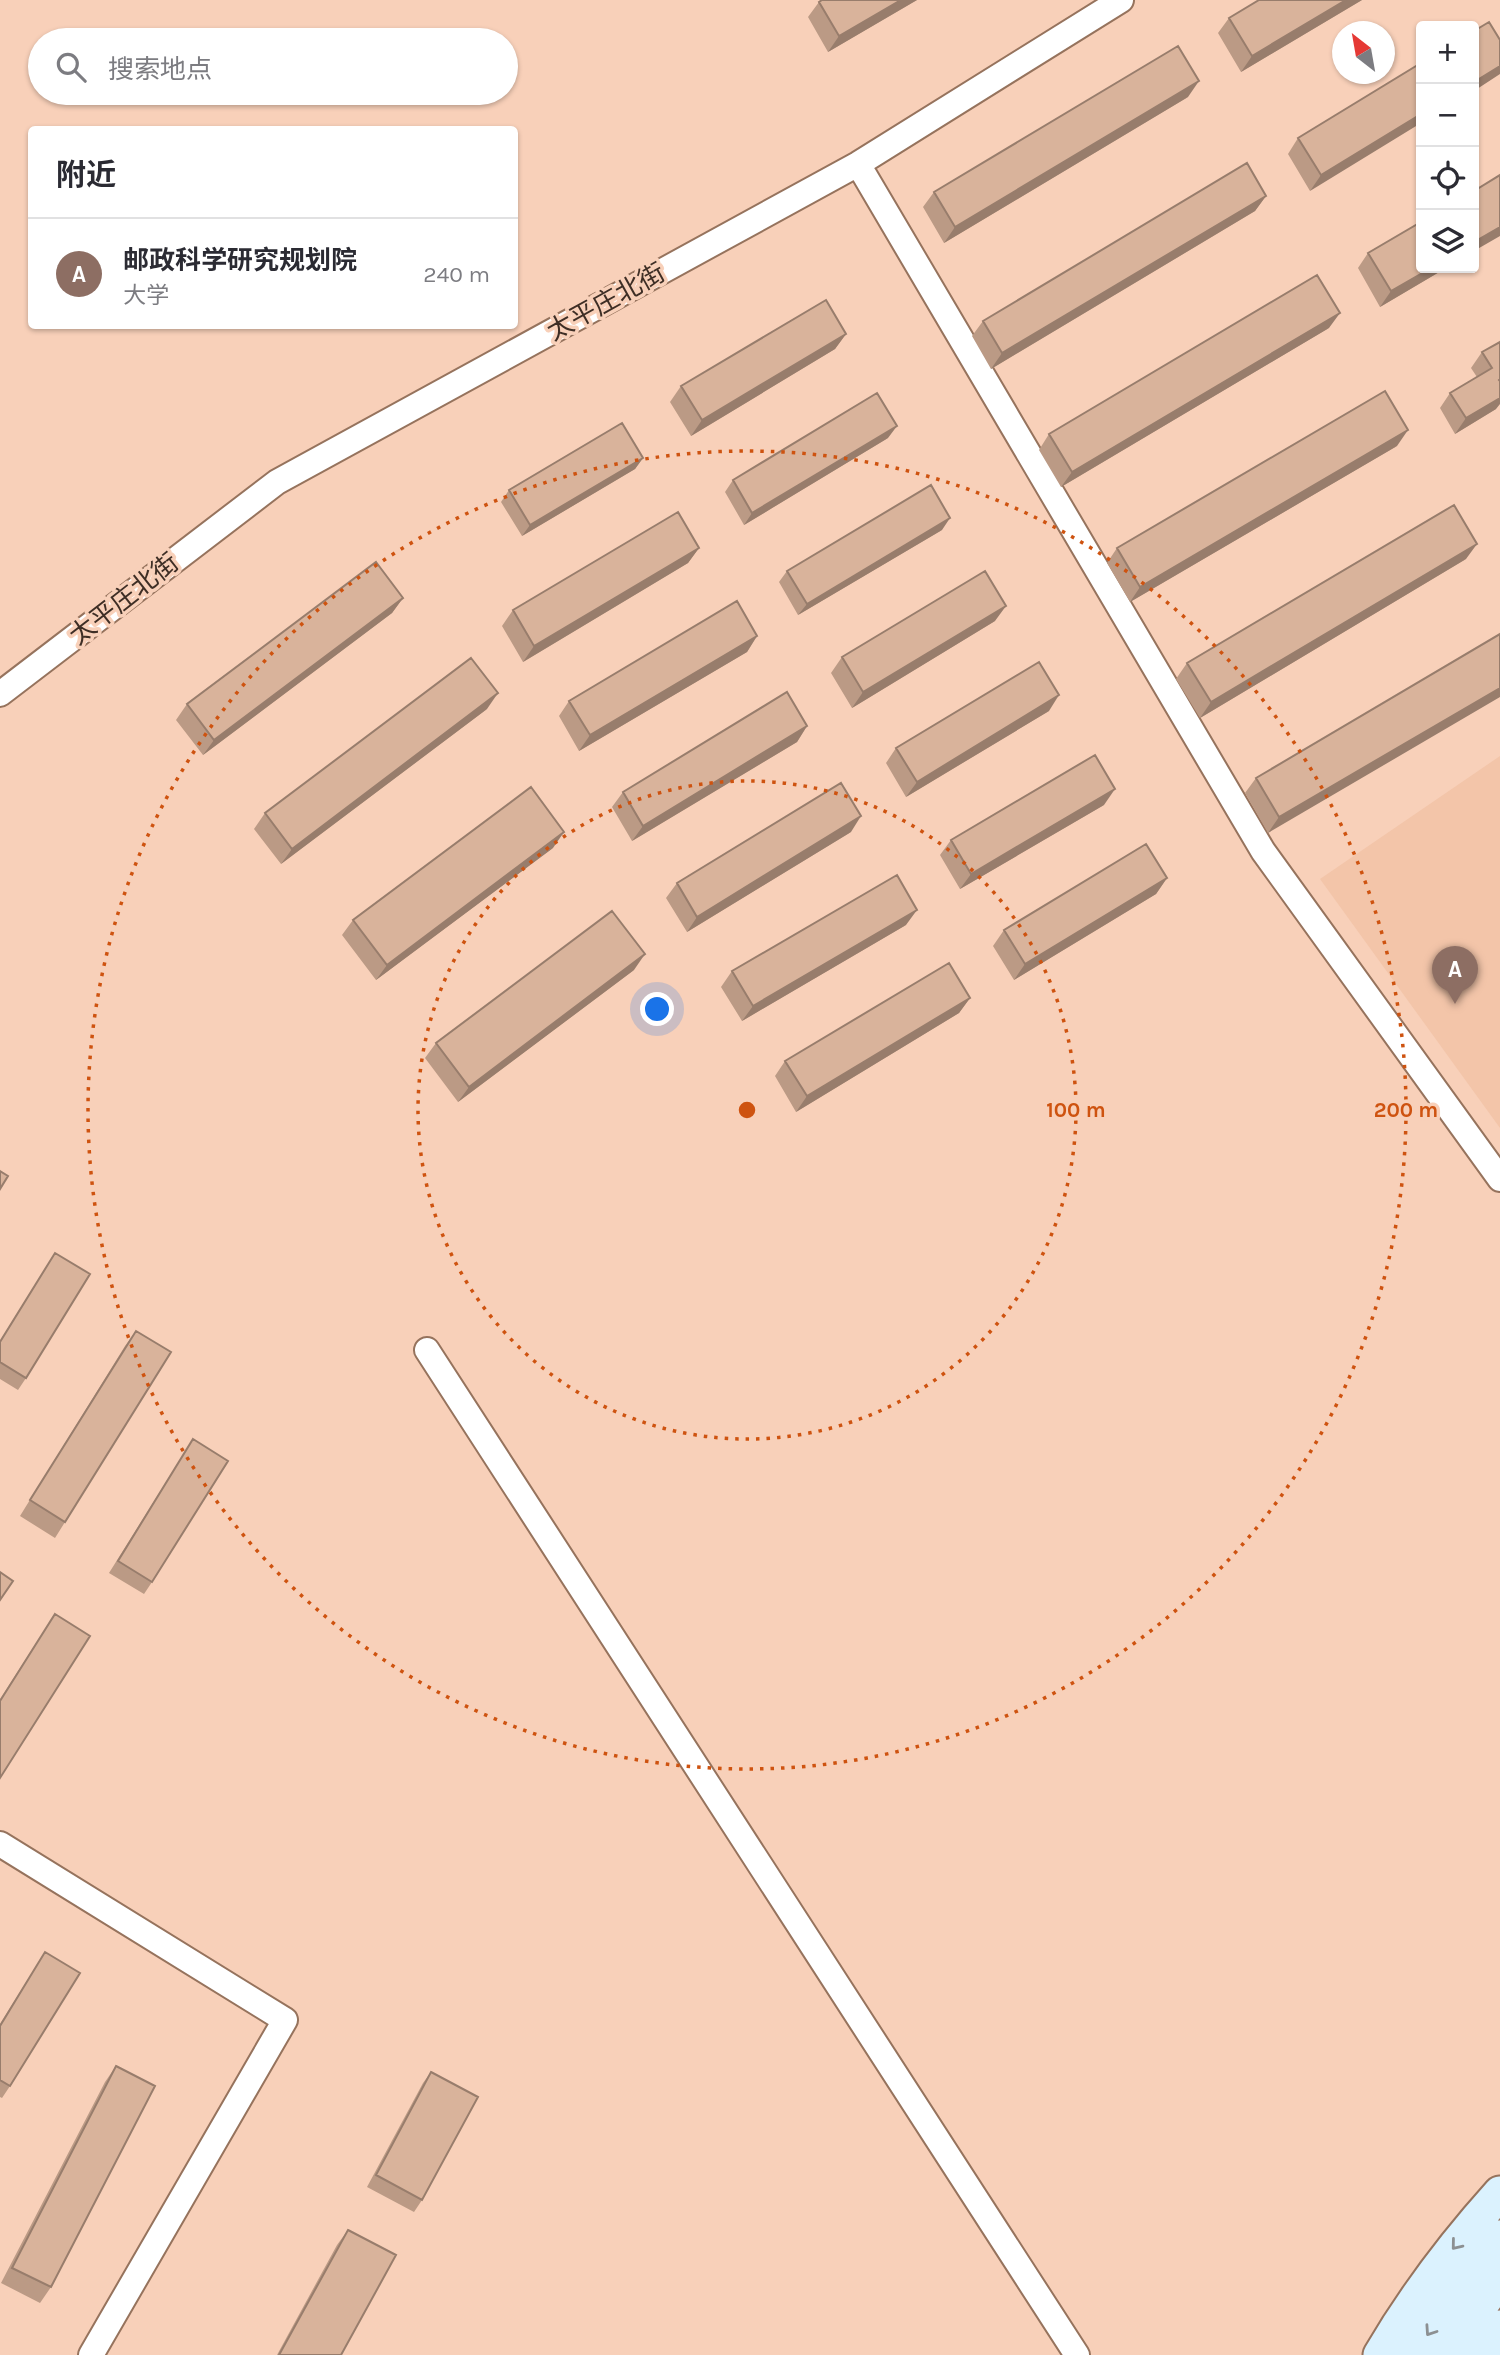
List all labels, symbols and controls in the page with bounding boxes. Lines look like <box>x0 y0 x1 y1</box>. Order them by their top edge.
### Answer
north arrow <box>1332 21 1395 84</box>
map controls <box>1416 21 1479 273</box>
button: + <box>1416 21 1479 84</box>
search box <box>28 28 518 105</box>
icon: search <box>52 48 90 86</box>
text: 搜索地点 <box>108 54 212 85</box>
button: − <box>1416 84 1479 147</box>
button: locate <box>1416 147 1479 210</box>
text: 附近 <box>56 157 116 193</box>
button: layers <box>1416 210 1479 273</box>
text: 邮政科学研究规划院 <box>123 245 357 276</box>
street label: 太平庄北街 <box>542 257 670 347</box>
text: A <box>72 261 86 288</box>
text: 240 m <box>423 261 490 288</box>
text: 大学 <box>123 282 169 309</box>
street label: 太平庄北街 <box>63 547 185 651</box>
pin: A <box>1432 946 1478 1004</box>
your location <box>640 992 674 1026</box>
centre of rings <box>735 1098 759 1122</box>
text: 100 m <box>1046 1098 1106 1122</box>
text: 200 m <box>1374 1098 1438 1122</box>
one-way arrow <box>1452 2238 1465 2250</box>
one-way arrow <box>1426 2323 1438 2336</box>

